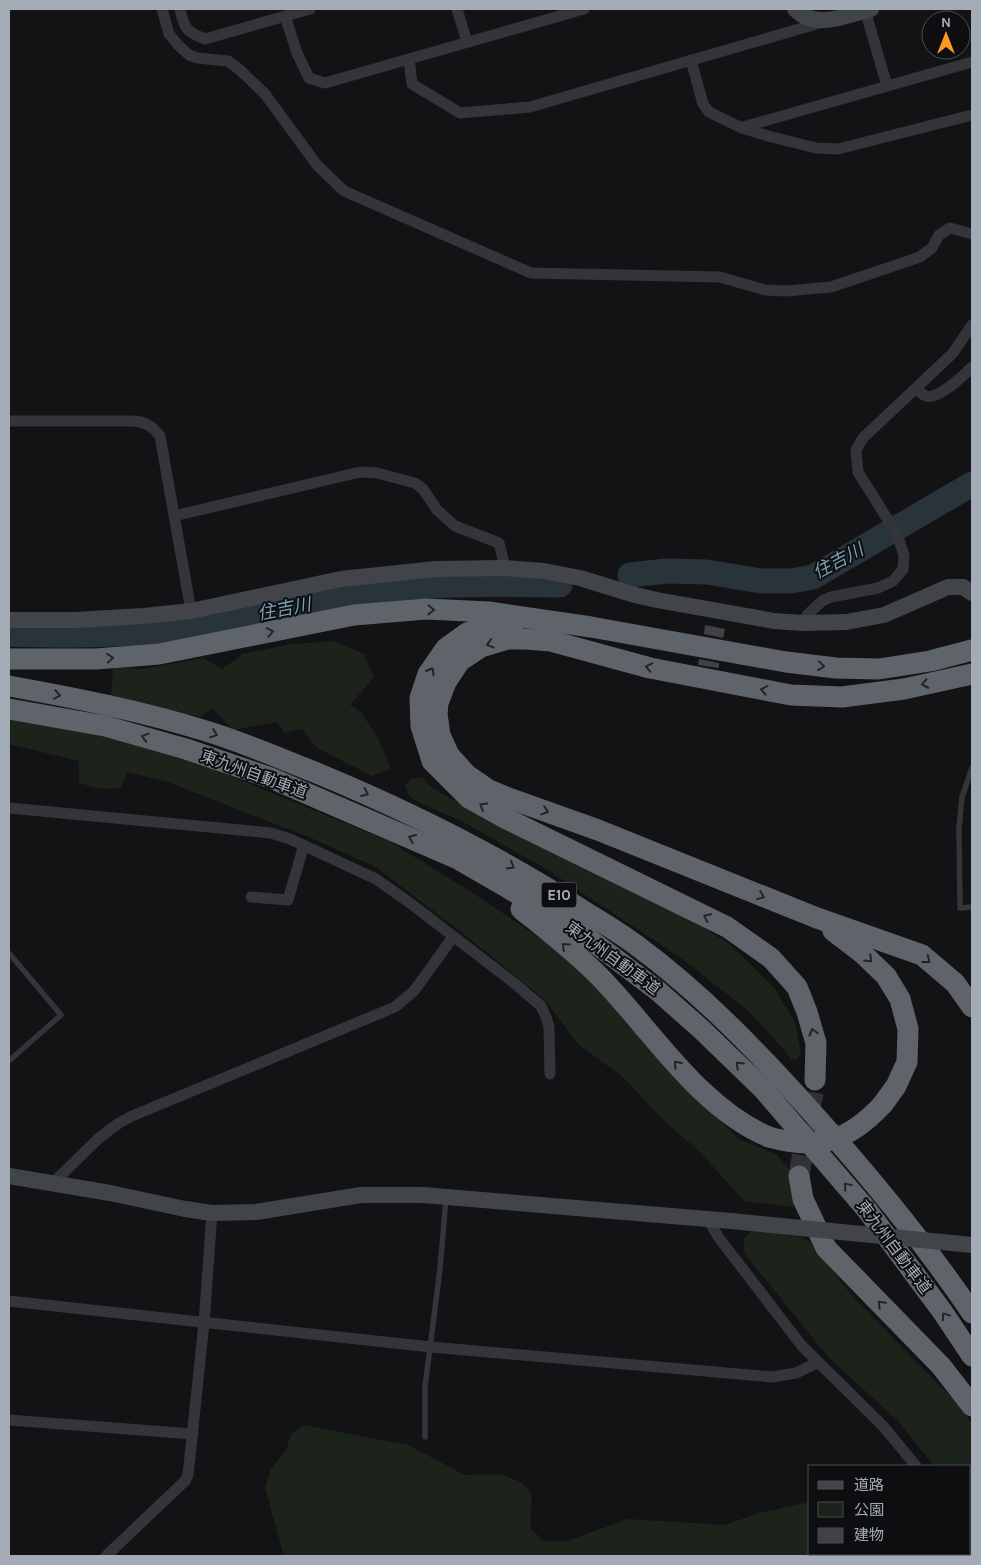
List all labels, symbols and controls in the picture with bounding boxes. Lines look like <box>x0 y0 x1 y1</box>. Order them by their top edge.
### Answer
north arrow <box>921 10 971 60</box>
text: N <box>941 14 951 31</box>
water label: 住吉川 <box>809 538 869 583</box>
water label: 住吉川 <box>255 593 315 625</box>
one-way arrow <box>428 605 435 615</box>
one-way arrow <box>266 627 275 637</box>
one-way arrow <box>487 639 495 649</box>
one-way arrow <box>106 652 114 663</box>
one-way arrow <box>818 660 826 671</box>
one-way arrow <box>644 662 653 673</box>
one-way arrow <box>424 668 434 677</box>
one-way arrow <box>920 678 929 689</box>
one-way arrow <box>759 685 768 695</box>
one-way arrow <box>52 689 61 699</box>
one-way arrow <box>209 728 218 738</box>
one-way arrow <box>142 733 150 743</box>
street label: 東九州自動車道 <box>198 746 310 802</box>
one-way arrow <box>360 787 369 798</box>
one-way arrow <box>480 802 489 812</box>
one-way arrow <box>540 805 548 815</box>
one-way arrow <box>408 834 417 844</box>
one-way arrow <box>505 860 514 870</box>
road number: E10 <box>542 882 576 908</box>
one-way arrow <box>756 890 765 900</box>
one-way arrow <box>703 913 712 924</box>
street label: 東九州自動車道 <box>562 917 664 999</box>
one-way arrow <box>562 943 571 952</box>
one-way arrow <box>863 953 872 962</box>
one-way arrow <box>922 954 931 963</box>
one-way arrow <box>809 1028 819 1036</box>
one-way arrow <box>674 1060 683 1069</box>
one-way arrow <box>736 1062 745 1071</box>
one-way arrow <box>843 1183 852 1192</box>
street label: 東九州自動車道 <box>853 1197 935 1297</box>
one-way arrow <box>878 1301 887 1310</box>
one-way arrow <box>942 1312 951 1321</box>
legend <box>808 1465 971 1555</box>
text: 道路 <box>854 1476 884 1494</box>
text: 公園 <box>854 1501 884 1519</box>
text: 建物 <box>854 1526 884 1544</box>

